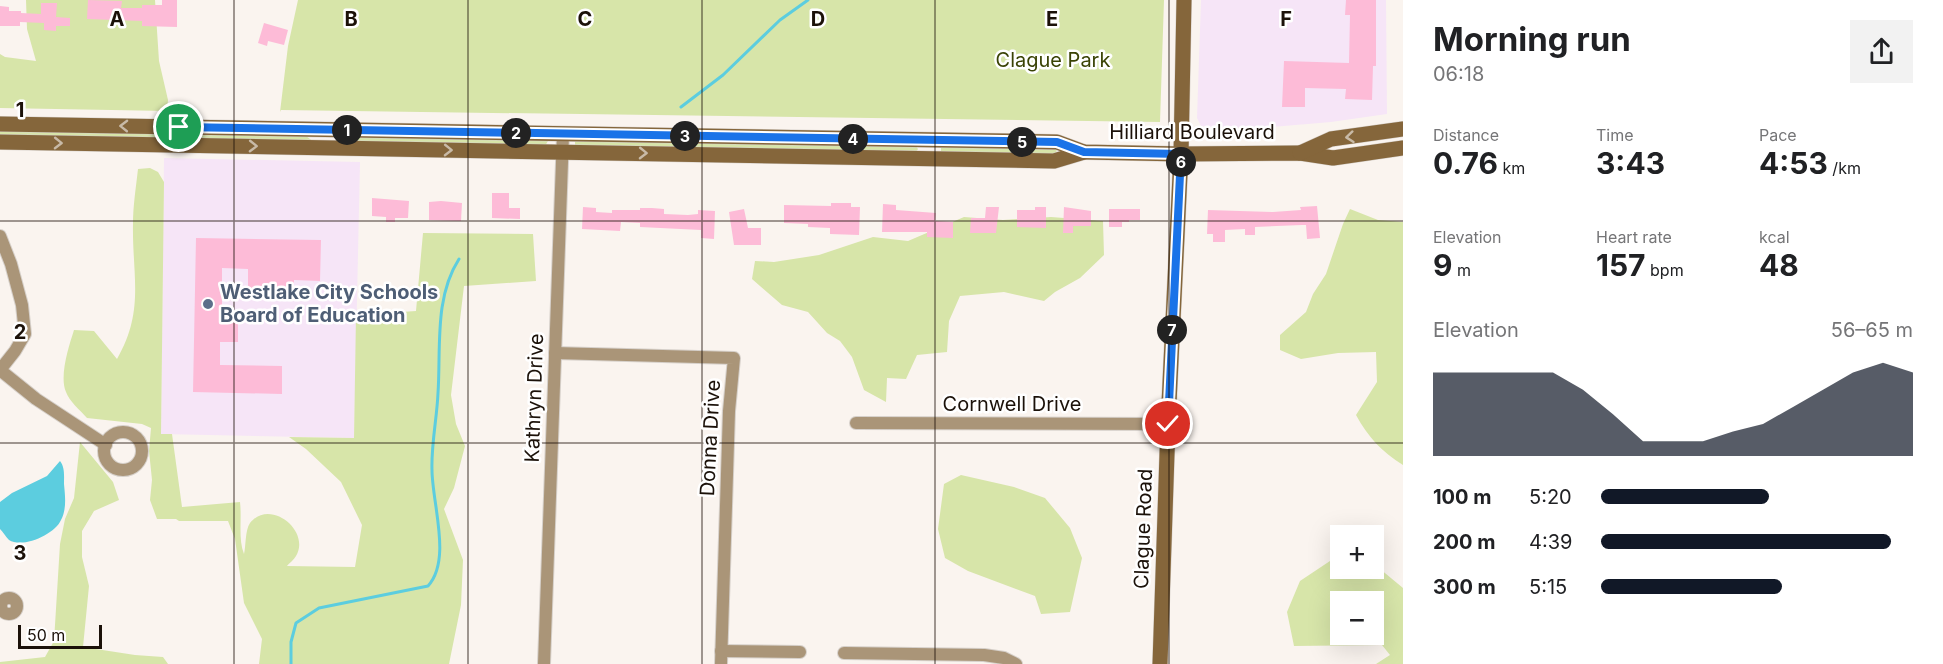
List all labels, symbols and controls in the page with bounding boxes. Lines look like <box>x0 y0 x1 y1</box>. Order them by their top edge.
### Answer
text: A <box>110 7 125 31</box>
text: B <box>344 7 358 31</box>
text: C <box>578 7 592 31</box>
text: D <box>811 7 825 31</box>
text: E <box>1046 7 1058 31</box>
text: F <box>1280 7 1292 31</box>
text: Morning run <box>1433 19 1631 59</box>
button: share <box>1850 20 1913 83</box>
park label: Clague Park <box>996 48 1110 72</box>
text: 06:18 <box>1433 62 1484 86</box>
text: 1 <box>16 98 24 122</box>
pin <box>153 101 204 152</box>
icon: arrive <box>162 110 195 143</box>
pin: 1 <box>332 115 362 145</box>
pin: 2 <box>501 118 531 148</box>
one-way arrow <box>120 120 129 132</box>
text: 1 <box>344 120 350 140</box>
street label: Hilliard Boulevard <box>1109 120 1275 144</box>
pin: 3 <box>670 121 700 151</box>
text: 2 <box>511 123 521 143</box>
pin: 4 <box>838 124 868 154</box>
text: Distance <box>1433 125 1499 145</box>
text: Time <box>1596 125 1634 145</box>
text: Pace <box>1759 125 1797 145</box>
text: 3 <box>680 126 690 146</box>
pin: 5 <box>1007 127 1037 157</box>
text: 4 <box>848 129 858 149</box>
one-way arrow <box>1346 130 1355 143</box>
text: 5 <box>1017 132 1027 152</box>
one-way arrow <box>54 137 63 149</box>
one-way arrow <box>249 140 258 152</box>
one-way arrow <box>444 144 453 156</box>
text: 0.76 <box>1433 145 1498 181</box>
text: 3:43 <box>1596 145 1665 181</box>
text: 4:53 <box>1759 145 1828 181</box>
one-way arrow <box>639 147 648 159</box>
pin: 6 <box>1166 147 1196 177</box>
text: 6 <box>1176 152 1186 172</box>
text: km <box>1498 158 1525 178</box>
text: /km <box>1828 158 1861 178</box>
text: Elevation <box>1433 227 1502 247</box>
text: Heart rate <box>1596 227 1672 247</box>
text: kcal <box>1759 227 1790 247</box>
text: 9 <box>1433 247 1452 283</box>
text: 157 <box>1596 247 1646 283</box>
text: 48 <box>1759 247 1799 283</box>
text: m <box>1452 260 1471 280</box>
text: bpm <box>1646 260 1684 280</box>
place label: Westlake City Schools Board of Education <box>220 280 438 327</box>
marker: Westlake City Schools Board of Education <box>201 297 215 311</box>
pin: 7 <box>1157 315 1187 345</box>
text: Elevation <box>1433 318 1519 342</box>
text: 56–65 m <box>1831 318 1913 342</box>
text: 2 <box>14 320 26 344</box>
text: 7 <box>1167 320 1177 340</box>
street label: Kathryn Drive <box>520 333 548 463</box>
street label: Donna Drive <box>695 379 725 497</box>
street label: Cornwell Drive <box>943 392 1081 416</box>
pin <box>1142 398 1193 449</box>
icon: check <box>1151 407 1184 440</box>
street label: Clague Road <box>1129 468 1157 590</box>
text: 100 m <box>1433 485 1492 509</box>
text: 5:20 <box>1529 485 1572 509</box>
map controls <box>1330 525 1384 645</box>
button: + <box>1330 525 1384 579</box>
text: 200 m <box>1433 530 1496 554</box>
text: 4:39 <box>1529 530 1572 554</box>
text: 3 <box>14 541 26 565</box>
text: 300 m <box>1433 575 1496 599</box>
text: 5:15 <box>1529 575 1567 599</box>
button: − <box>1330 591 1384 645</box>
scale bar <box>18 622 102 650</box>
text: 50 m <box>27 625 65 645</box>

